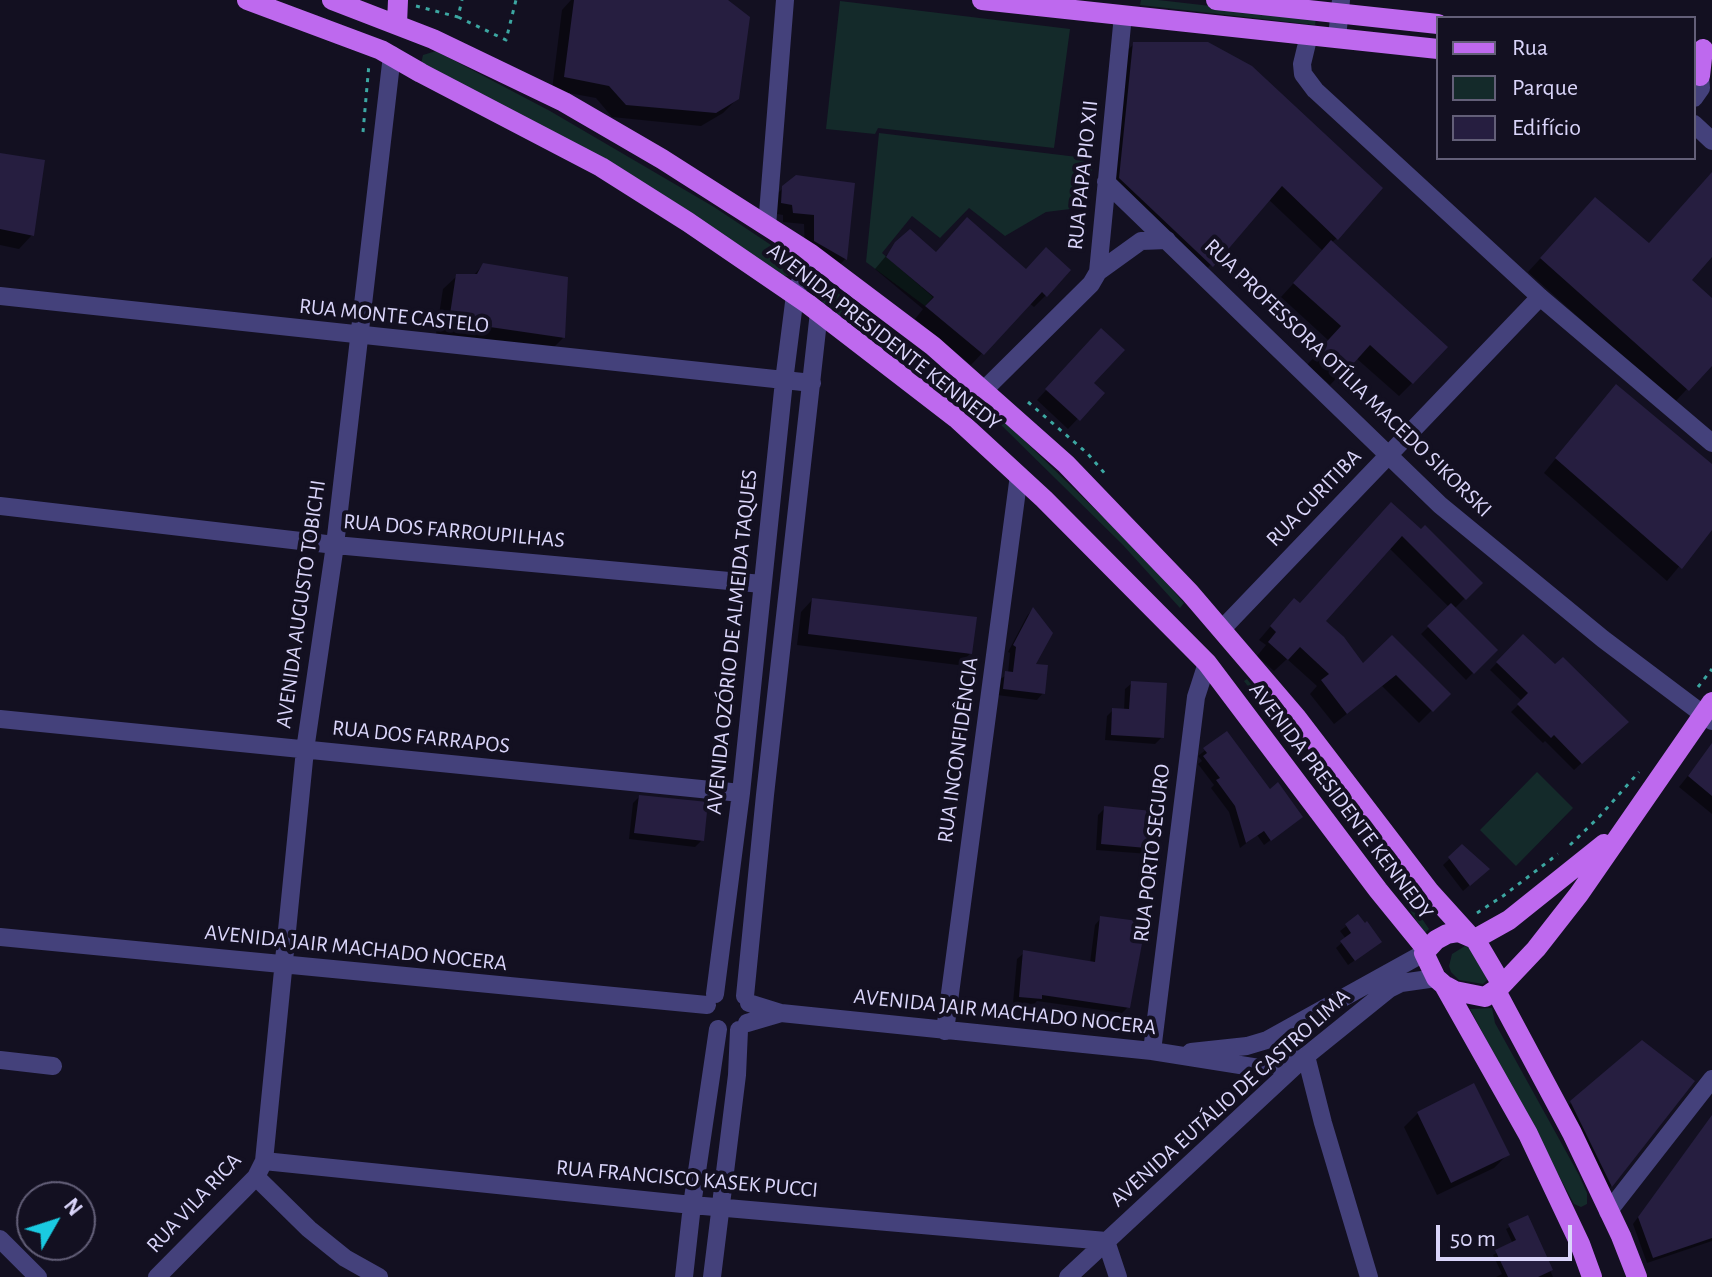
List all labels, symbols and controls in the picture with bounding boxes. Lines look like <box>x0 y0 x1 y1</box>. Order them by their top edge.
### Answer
legend <box>1436 16 1696 160</box>
text: Rua <box>1512 36 1548 60</box>
text: Parque <box>1512 76 1578 100</box>
street label: RUA PAPA PIO XII <box>1062 99 1104 251</box>
text: Edifício <box>1512 116 1581 140</box>
street label: RUA PROFESSORA OTÍLIA MACEDO SIKORSKI <box>1199 233 1497 523</box>
street label: AVENIDA PRESIDENTE KENNEDY <box>762 237 1006 437</box>
street label: RUA MONTE CASTELO <box>298 293 490 339</box>
street label: RUA CURITIBA <box>1261 444 1367 552</box>
street label: AVENIDA OZÓRIO DE ALMEIDA TAQUES <box>701 468 763 816</box>
street label: AVENIDA AUGUSTO TOBICHI <box>270 478 332 730</box>
street label: RUA DOS FARROUPILHAS <box>342 508 566 554</box>
street label: RUA INCONFIDÊNCIA <box>932 655 984 845</box>
street label: AVENIDA PRESIDENTE KENNEDY <box>1243 677 1439 925</box>
street label: RUA DOS FARRAPOS <box>331 715 511 759</box>
street label: RUA PORTO SEGURO <box>1128 762 1176 944</box>
street label: AVENIDA JAIR MACHADO NOCERA <box>203 919 509 977</box>
street label: AVENIDA JAIR MACHADO NOCERA <box>852 983 1158 1041</box>
street label: AVENIDA EUTÁLIO DE CASTRO LIMA <box>1105 983 1355 1213</box>
street label: RUA VILA RICA <box>141 1147 247 1259</box>
street label: RUA FRANCISCO KASEK PUCCI <box>555 1154 819 1204</box>
north arrow <box>16 1181 96 1261</box>
text: N <box>60 1194 86 1220</box>
scale bar <box>1440 1209 1576 1259</box>
text: 50 m <box>1450 1227 1496 1251</box>

